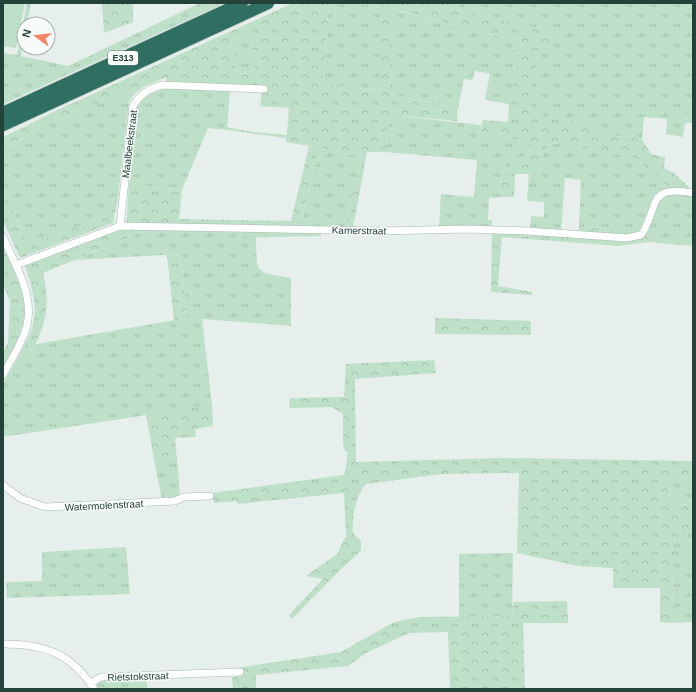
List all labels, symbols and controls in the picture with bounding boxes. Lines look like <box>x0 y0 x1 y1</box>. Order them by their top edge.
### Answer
north arrow <box>16 16 56 56</box>
text: N <box>20 28 33 39</box>
road number: E313 <box>108 51 138 65</box>
street label: Maalbeekstraat <box>120 109 139 179</box>
street label: Kamerstraat <box>332 225 387 236</box>
street label: Watermolenstraat <box>65 498 144 513</box>
street label: Rietstokstraat <box>107 670 169 683</box>

